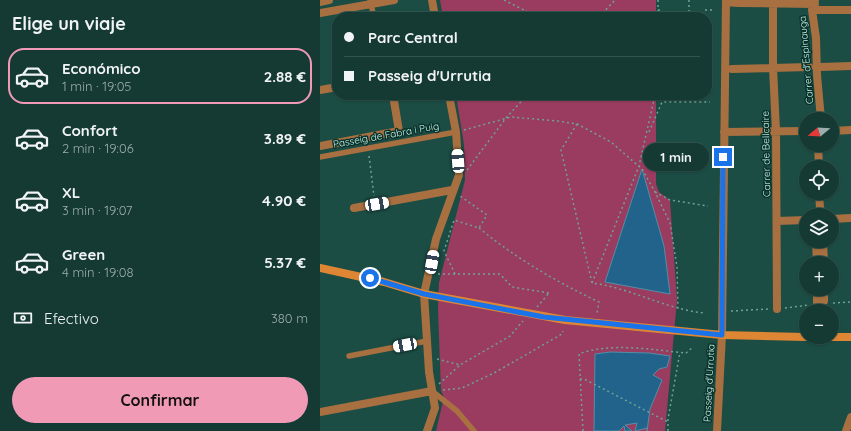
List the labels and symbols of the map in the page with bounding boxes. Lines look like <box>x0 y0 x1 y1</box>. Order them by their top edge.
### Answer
street label: Carrer d'Espinauga <box>796 15 816 105</box>
street label: Carrer de Bellcaire <box>759 111 773 197</box>
north arrow <box>799 112 839 152</box>
street label: Passeig de Fabra i Puig <box>332 119 440 151</box>
callout: 1 min <box>643 143 709 171</box>
route end <box>714 148 732 166</box>
car <box>451 149 465 173</box>
car <box>364 196 390 212</box>
car <box>424 249 440 275</box>
route start <box>361 269 379 287</box>
car <box>392 337 418 353</box>
street label: Passeig d'Urrutia <box>700 344 718 422</box>

